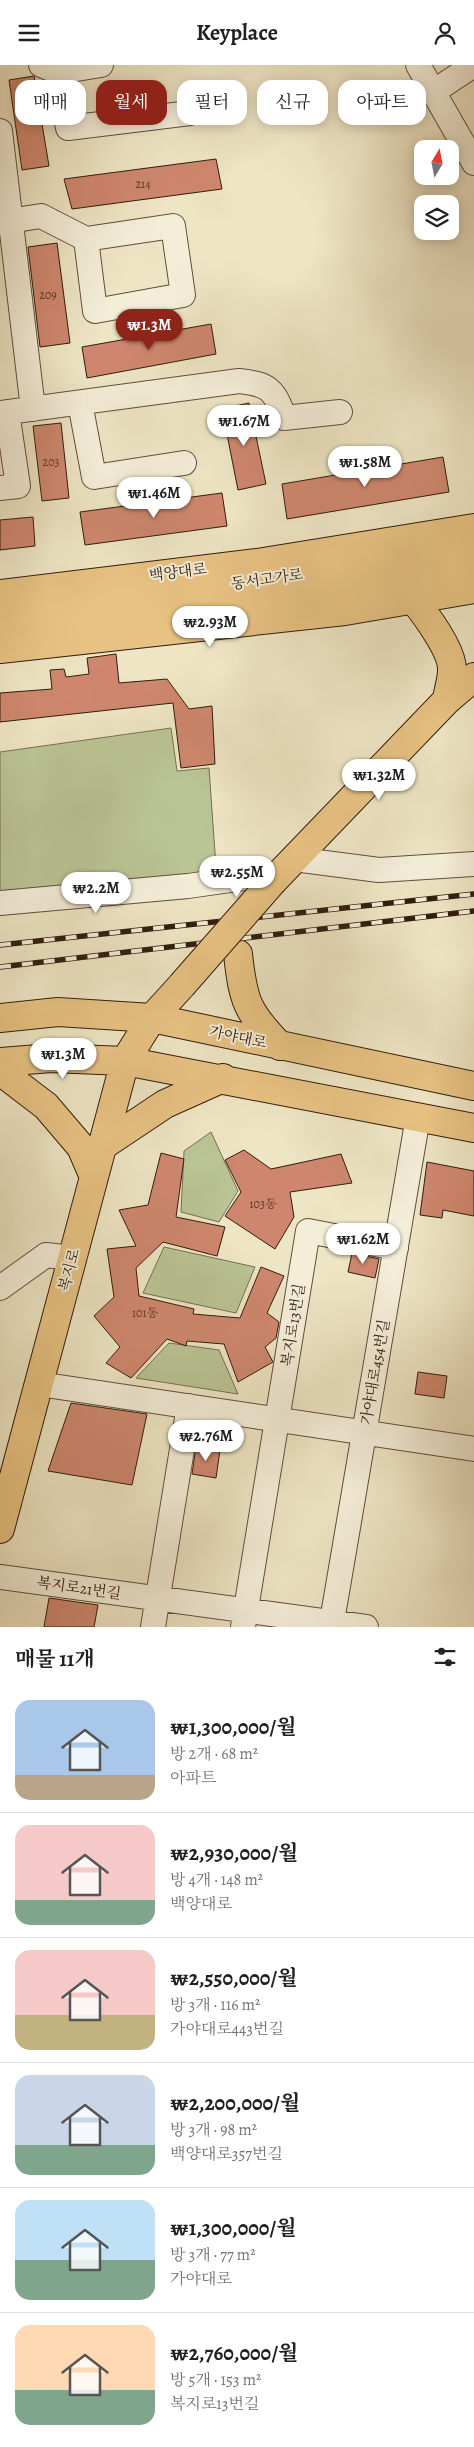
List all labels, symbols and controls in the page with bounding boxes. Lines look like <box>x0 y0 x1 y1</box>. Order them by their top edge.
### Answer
text: Keyplace <box>196 18 278 48</box>
icon: menu <box>15 19 43 47</box>
icon: person <box>431 19 459 47</box>
chip: 매매 <box>15 80 86 125</box>
chip: 월세 <box>96 80 167 125</box>
chip: 필터 <box>177 80 247 125</box>
chip: 신규 <box>257 80 328 125</box>
chip: 아파트 <box>338 80 426 125</box>
north arrow <box>414 140 459 185</box>
map controls <box>414 140 459 240</box>
house number: 214 <box>135 176 151 192</box>
button: layers <box>414 195 459 240</box>
house number: 209 <box>39 287 57 303</box>
pin: ₩1.3M <box>114 309 184 351</box>
text: ₩1.3M <box>127 314 171 336</box>
pin: ₩1.67M <box>203 405 285 447</box>
text: ₩1.67M <box>218 410 270 432</box>
pin: ₩1.58M <box>324 445 406 488</box>
text: ₩1.58M <box>339 451 391 473</box>
house number: 203 <box>42 454 60 470</box>
pin: ₩1.46M <box>113 477 195 519</box>
text: ₩1.46M <box>128 482 180 504</box>
street label: 백양대로 <box>148 558 208 585</box>
street label: 동서고가로 <box>230 564 305 594</box>
pin: ₩2.93M <box>169 605 251 648</box>
text: ₩2.93M <box>183 611 237 633</box>
pin: ₩1.32M <box>338 759 420 801</box>
text: ₩1.32M <box>353 764 405 786</box>
pin: ₩2.55M <box>196 855 278 898</box>
text: ₩2.55M <box>210 861 264 883</box>
pin: ₩2.2M <box>61 871 131 914</box>
text: ₩2.2M <box>72 877 120 899</box>
street label: 가야대로 <box>208 1021 269 1053</box>
pin: ₩1.3M <box>28 1037 98 1080</box>
text: ₩1.3M <box>41 1043 85 1065</box>
house number: 103동 <box>249 1196 277 1212</box>
pin: ₩1.62M <box>322 1223 404 1265</box>
text: ₩1.62M <box>336 1228 390 1250</box>
street label: 복지로 <box>54 1246 84 1294</box>
street label: 복지로13번길 <box>277 1282 309 1368</box>
house number: 101동 <box>132 1305 159 1321</box>
street label: 가야대로454번길 <box>356 1318 394 1426</box>
pin: ₩2.76M <box>165 1419 247 1462</box>
text: ₩2.76M <box>179 1425 233 1447</box>
street label: 복지로21번길 <box>36 1572 122 1604</box>
icon: filters <box>431 1643 459 1671</box>
text: 매물 11개 <box>15 1645 95 1673</box>
text: ₩1,300,000/월 <box>170 1713 297 1741</box>
icon: home <box>55 1720 115 1780</box>
text: 방 2개 · 68 m² <box>170 1743 258 1765</box>
text: 아파트 <box>170 1767 216 1789</box>
text: ₩2,930,000/월 <box>170 1839 298 1867</box>
icon: home <box>55 1845 115 1905</box>
text: 방 4개 · 148 m² <box>170 1869 263 1891</box>
text: 백양대로 <box>170 1893 232 1915</box>
text: ₩2,550,000/월 <box>170 1964 298 1992</box>
icon: home <box>55 1970 115 2030</box>
text: 방 3개 · 116 m² <box>170 1994 260 2016</box>
text: 가야대로443번길 <box>170 2018 284 2040</box>
text: ₩2,200,000/월 <box>170 2089 300 2117</box>
icon: home <box>55 2095 115 2155</box>
text: 방 3개 · 98 m² <box>170 2119 257 2141</box>
text: 백양대로357번길 <box>170 2143 283 2165</box>
text: ₩1,300,000/월 <box>170 2214 297 2242</box>
icon: home <box>55 2220 115 2280</box>
text: 방 3개 · 77 m² <box>170 2244 255 2266</box>
text: 가야대로 <box>170 2268 232 2290</box>
text: ₩2,760,000/월 <box>170 2339 298 2367</box>
icon: home <box>55 2345 115 2405</box>
text: 방 5개 · 153 m² <box>170 2369 261 2391</box>
text: 복지로13번길 <box>170 2393 259 2415</box>

